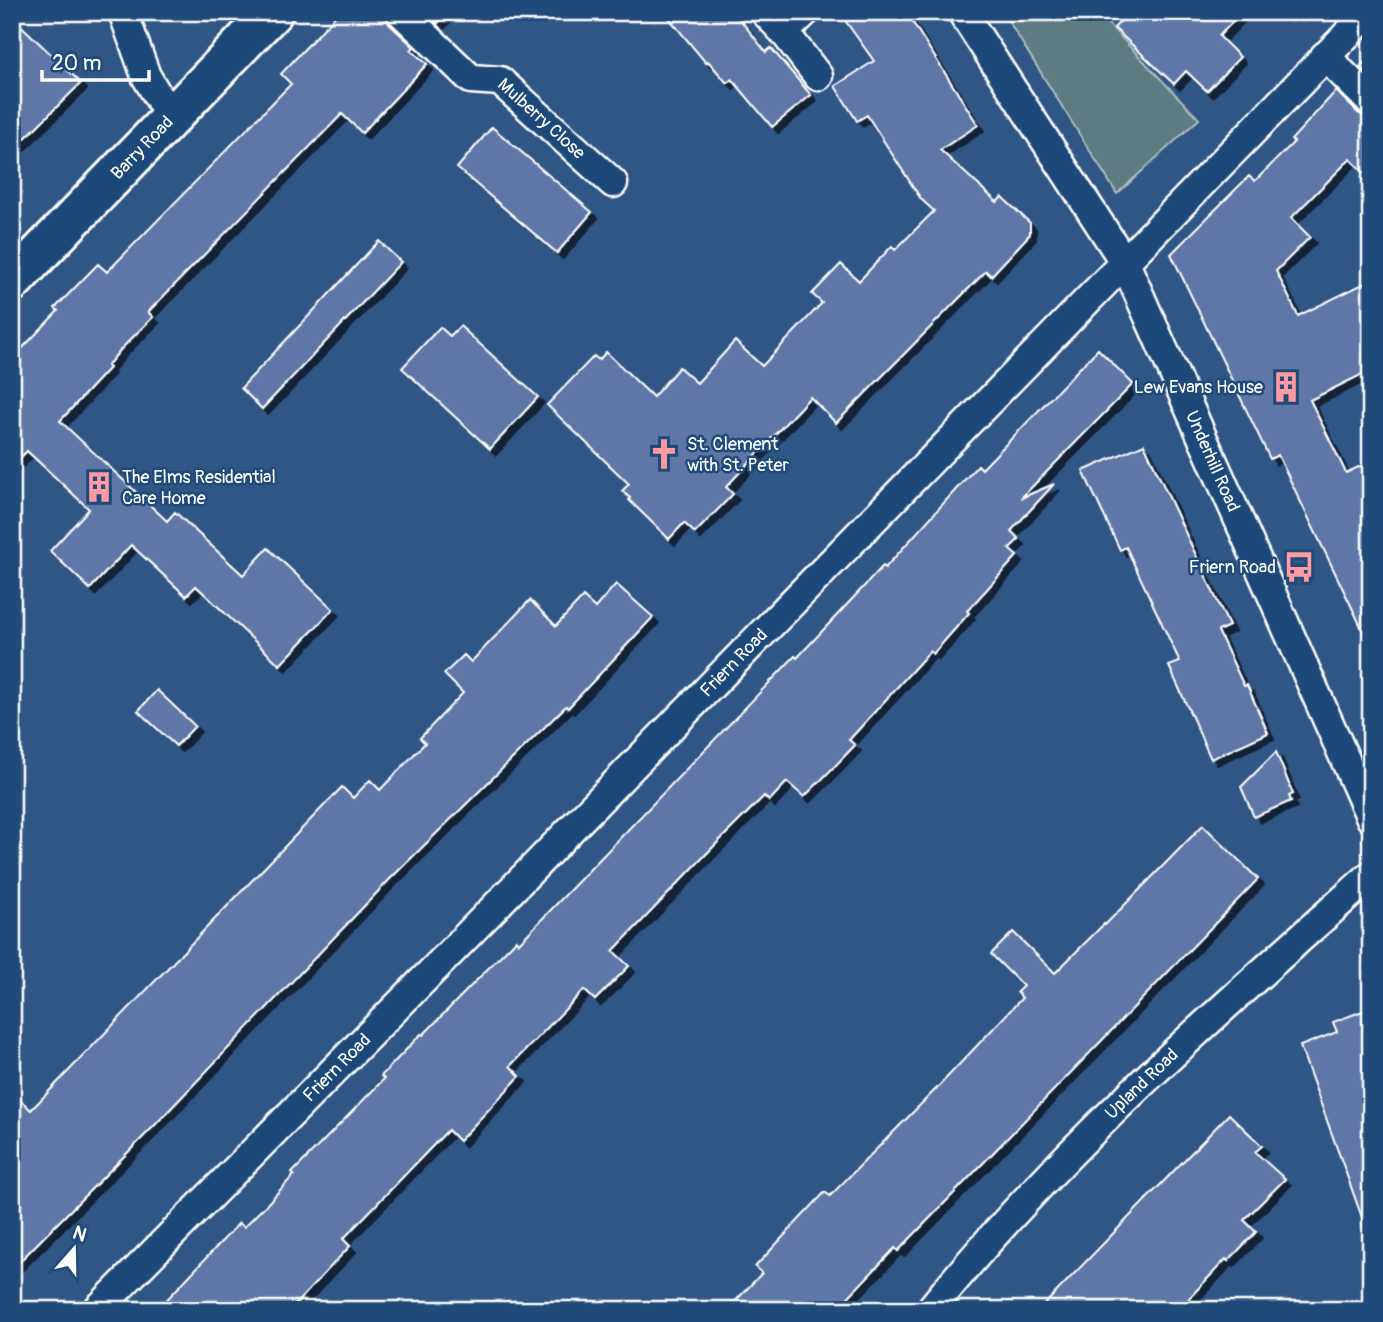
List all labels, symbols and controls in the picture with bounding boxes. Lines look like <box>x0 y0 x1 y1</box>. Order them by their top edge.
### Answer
scale bar <box>42 38 149 82</box>
text: 20 m <box>52 50 101 77</box>
street label: Mulberry Close <box>493 73 590 164</box>
street label: Barry Road <box>106 111 178 184</box>
building icon: Lew Evans House <box>1269 370 1303 404</box>
place label: Lew Evans House <box>1134 376 1263 399</box>
street label: Underhill Road <box>1180 407 1245 515</box>
place label: St. Clement with St. Peter <box>687 433 789 477</box>
church icon: St. Clement with St. Peter <box>647 437 681 471</box>
place label: The Elms Residential Care Home <box>122 466 276 510</box>
building icon: The Elms Residential Care Home <box>82 470 116 504</box>
bus stop icon: Friern Road <box>1282 550 1316 584</box>
place label: Friern Road <box>1189 556 1276 579</box>
street label: Friern Road <box>695 623 772 702</box>
street label: Friern Road <box>298 1028 376 1107</box>
street label: Upland Road <box>1100 1043 1183 1124</box>
north arrow <box>38 1214 108 1284</box>
text: N <box>69 1220 90 1247</box>

